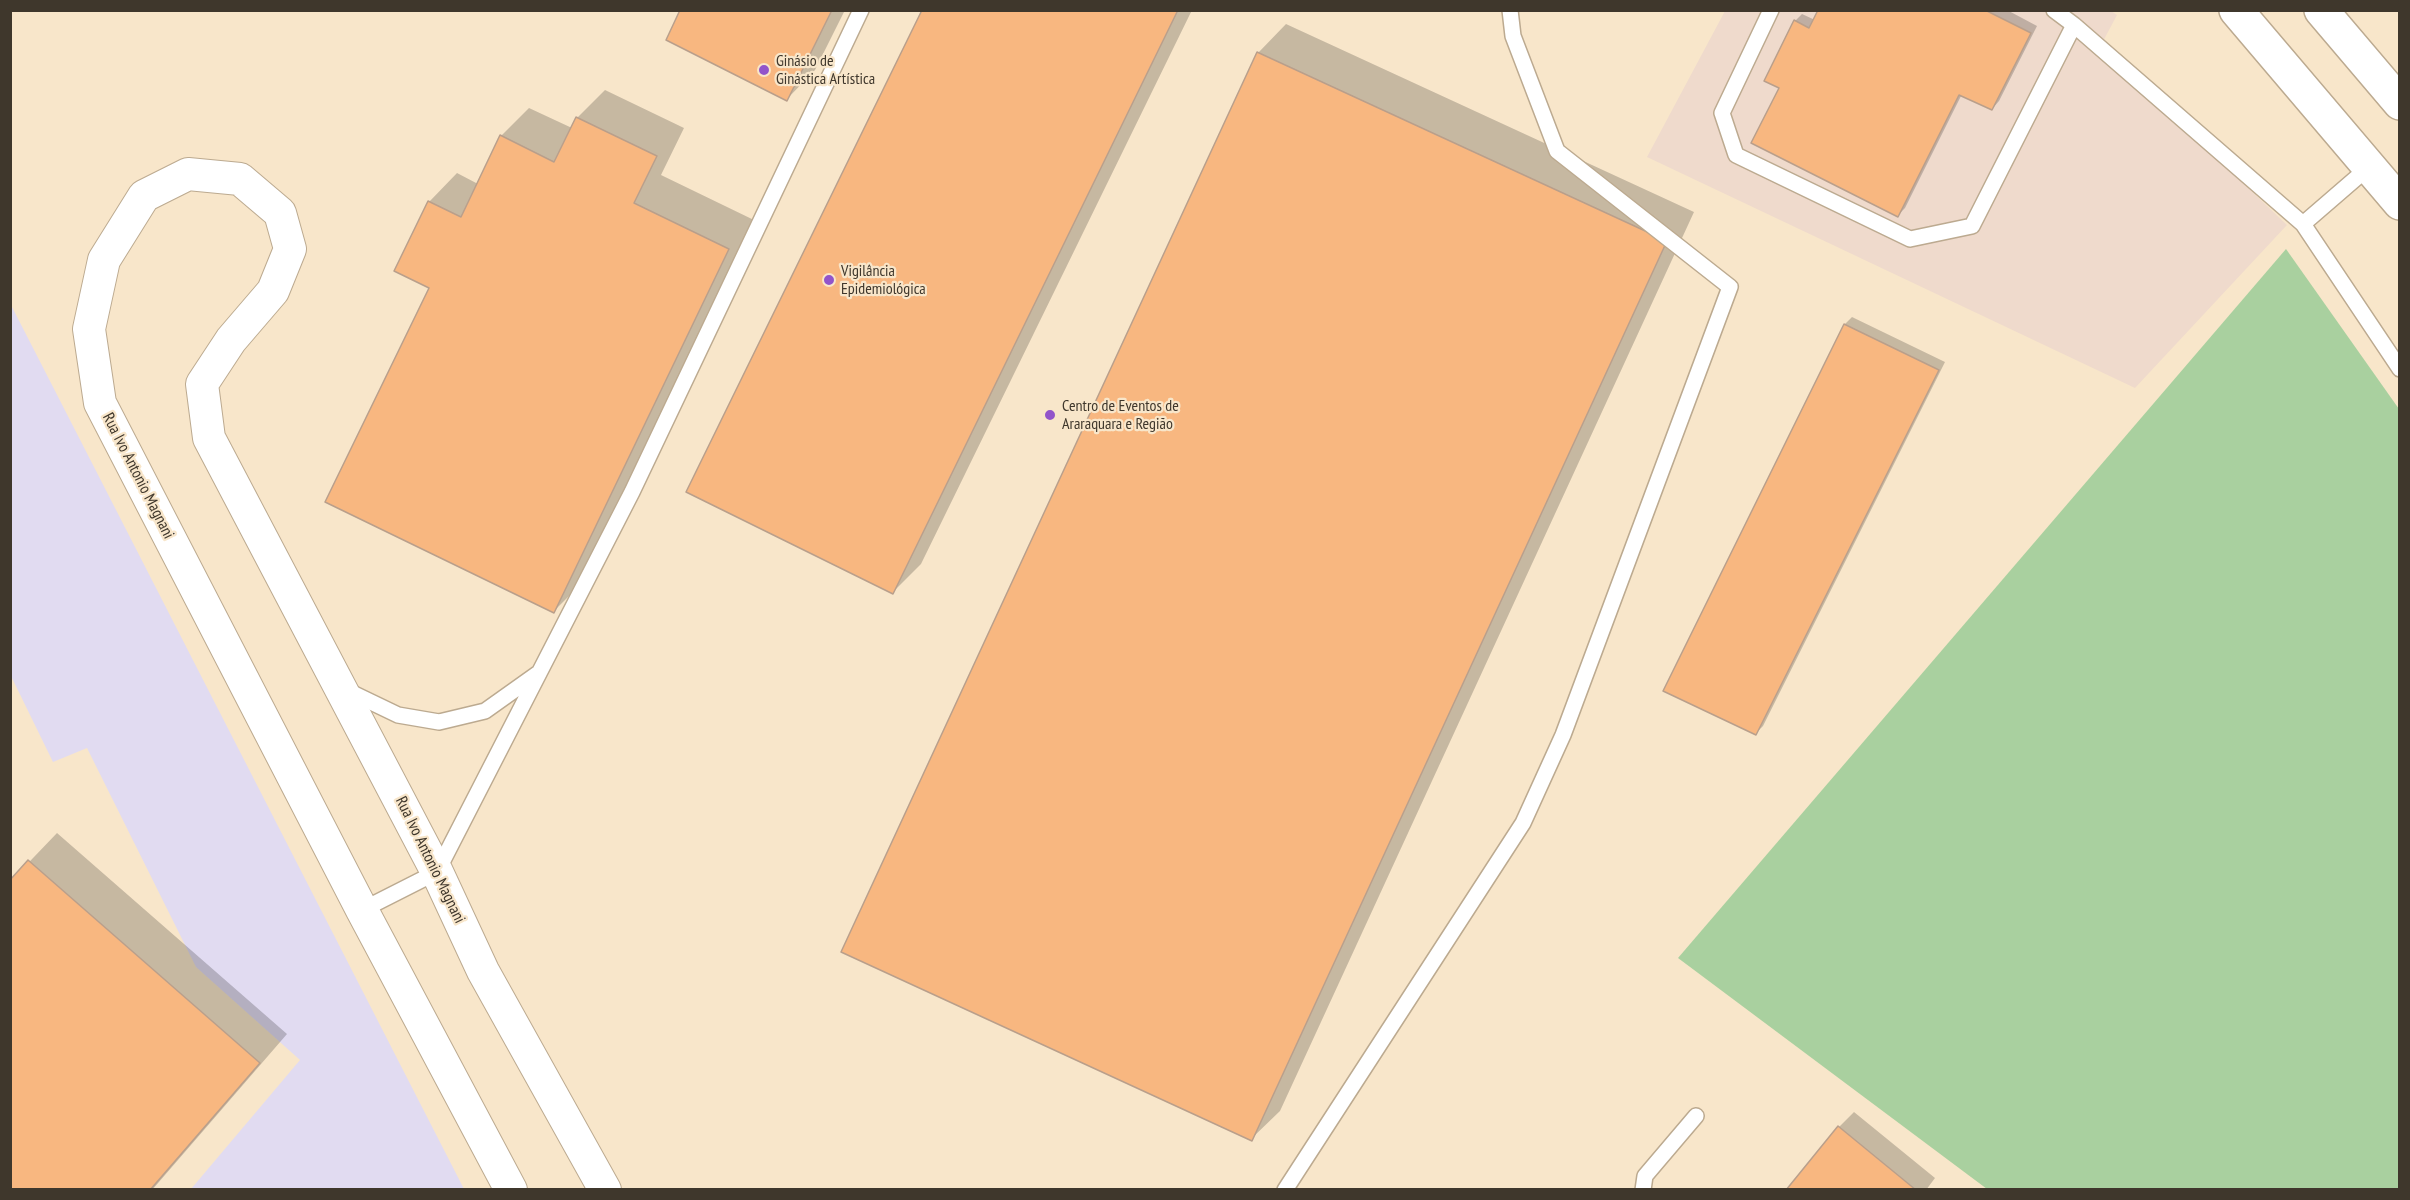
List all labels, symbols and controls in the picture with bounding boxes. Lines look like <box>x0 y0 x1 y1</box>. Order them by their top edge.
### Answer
place label: Ginásio de Ginástica Artística <box>776 51 875 89</box>
marker: Ginásio de Ginástica Artística <box>757 63 771 77</box>
place label: Vigilância Epidemiológica <box>841 261 926 299</box>
marker: Vigilância Epidemiológica <box>822 273 836 287</box>
place label: Centro de Eventos de Araraquara e Região <box>1062 396 1179 434</box>
marker: Centro de Eventos de Araraquara e Região <box>1043 408 1057 422</box>
street label: Rua Ivo Antonio Magnani <box>98 410 178 542</box>
street label: Rua Ivo Antonio Magnani <box>391 793 469 927</box>

